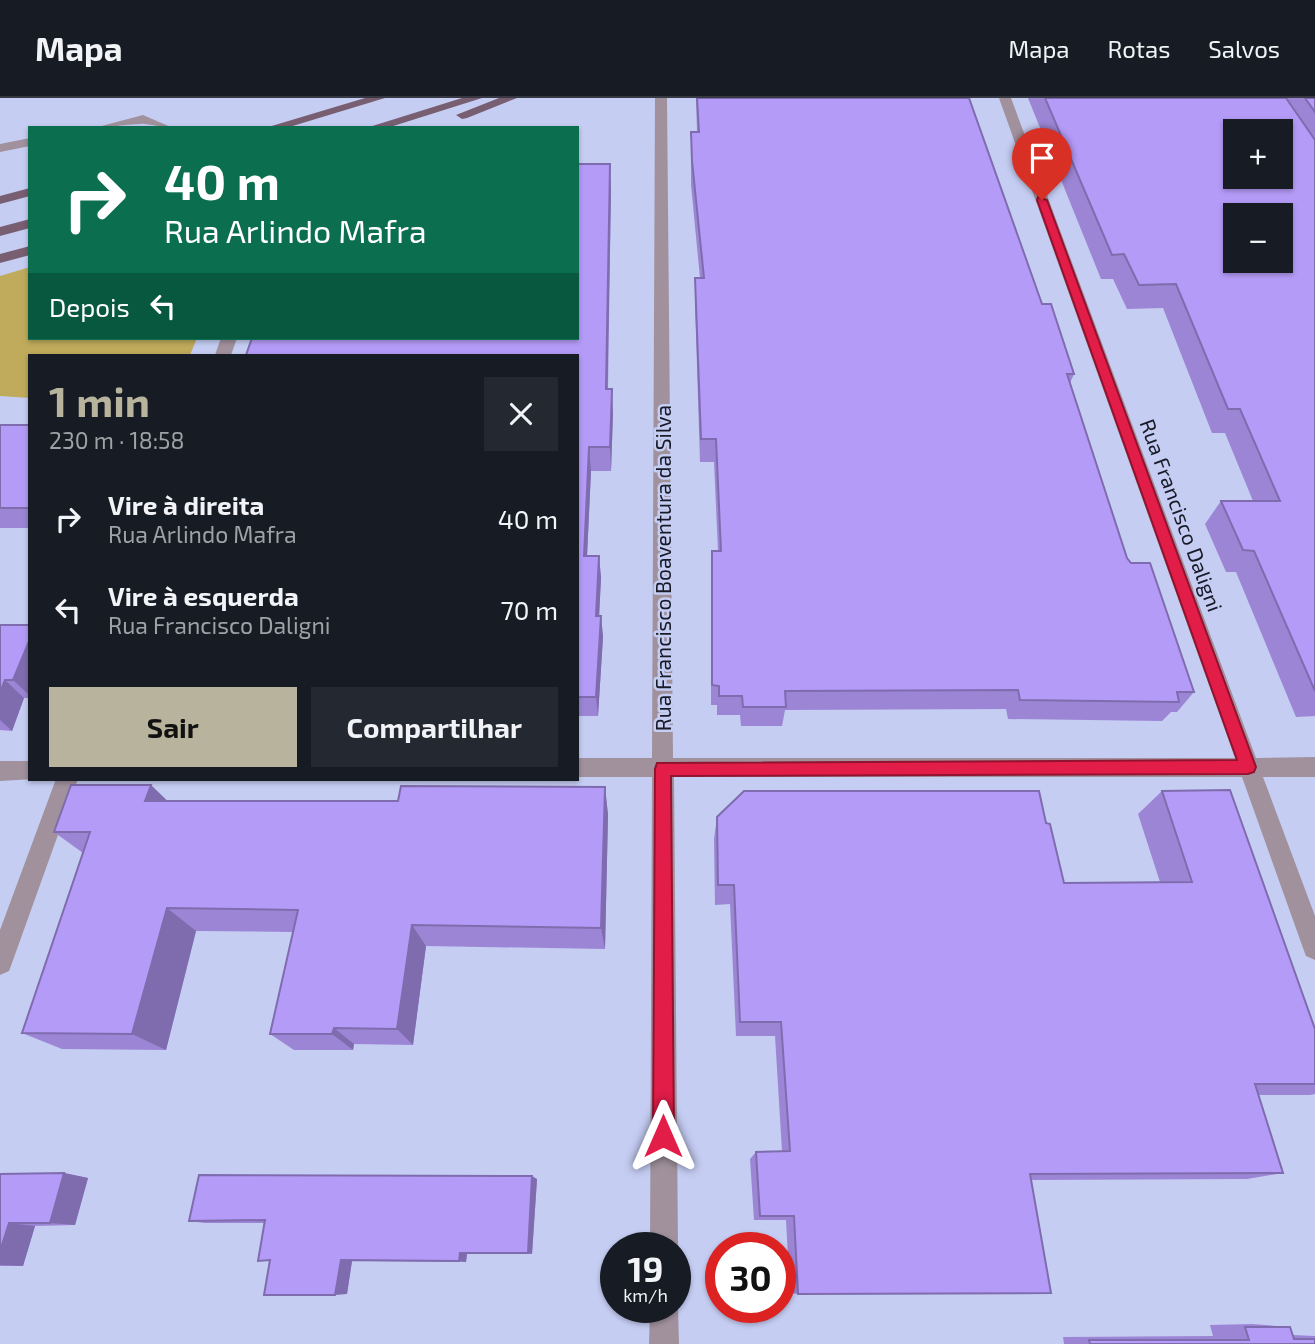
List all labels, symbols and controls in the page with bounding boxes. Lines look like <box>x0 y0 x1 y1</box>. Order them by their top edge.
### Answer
text: Mapa <box>35 28 123 68</box>
text: Mapa <box>1008 34 1070 63</box>
text: Rotas <box>1108 34 1170 63</box>
text: Salvos <box>1208 34 1280 63</box>
map controls <box>1223 119 1293 273</box>
button: + <box>1223 119 1293 189</box>
pin <box>1012 128 1072 200</box>
icon: arrive <box>1023 139 1061 177</box>
text: 40 m <box>164 151 280 210</box>
icon: right <box>49 154 140 245</box>
button: − <box>1223 203 1293 273</box>
text: Rua Arlindo Mafra <box>164 211 427 249</box>
icon: left <box>144 287 182 325</box>
text: Depois <box>49 291 130 322</box>
text: 1 min <box>49 375 150 425</box>
button: close <box>484 377 558 451</box>
street label: Rua Francisco Boaventura da Silva <box>650 405 675 731</box>
street label: Rua Francisco Daligni <box>1136 415 1228 615</box>
text: 230 m · 18:58 <box>49 426 184 454</box>
text: Vire à direita <box>108 489 264 520</box>
icon: right <box>49 500 87 538</box>
text: 40 m <box>498 503 558 534</box>
text: Rua Arlindo Mafra <box>108 520 297 548</box>
text: Vire à esquerda <box>108 580 299 611</box>
icon: left <box>49 591 87 629</box>
text: 70 m <box>500 594 558 625</box>
text: Rua Francisco Daligni <box>108 611 331 639</box>
button: Sair <box>49 687 297 767</box>
button: Compartilhar <box>311 687 558 767</box>
position arrow <box>626 1099 700 1173</box>
speed limit sign: 30 <box>705 1232 796 1323</box>
text: 19 <box>628 1247 663 1289</box>
text: km/h <box>623 1284 668 1306</box>

